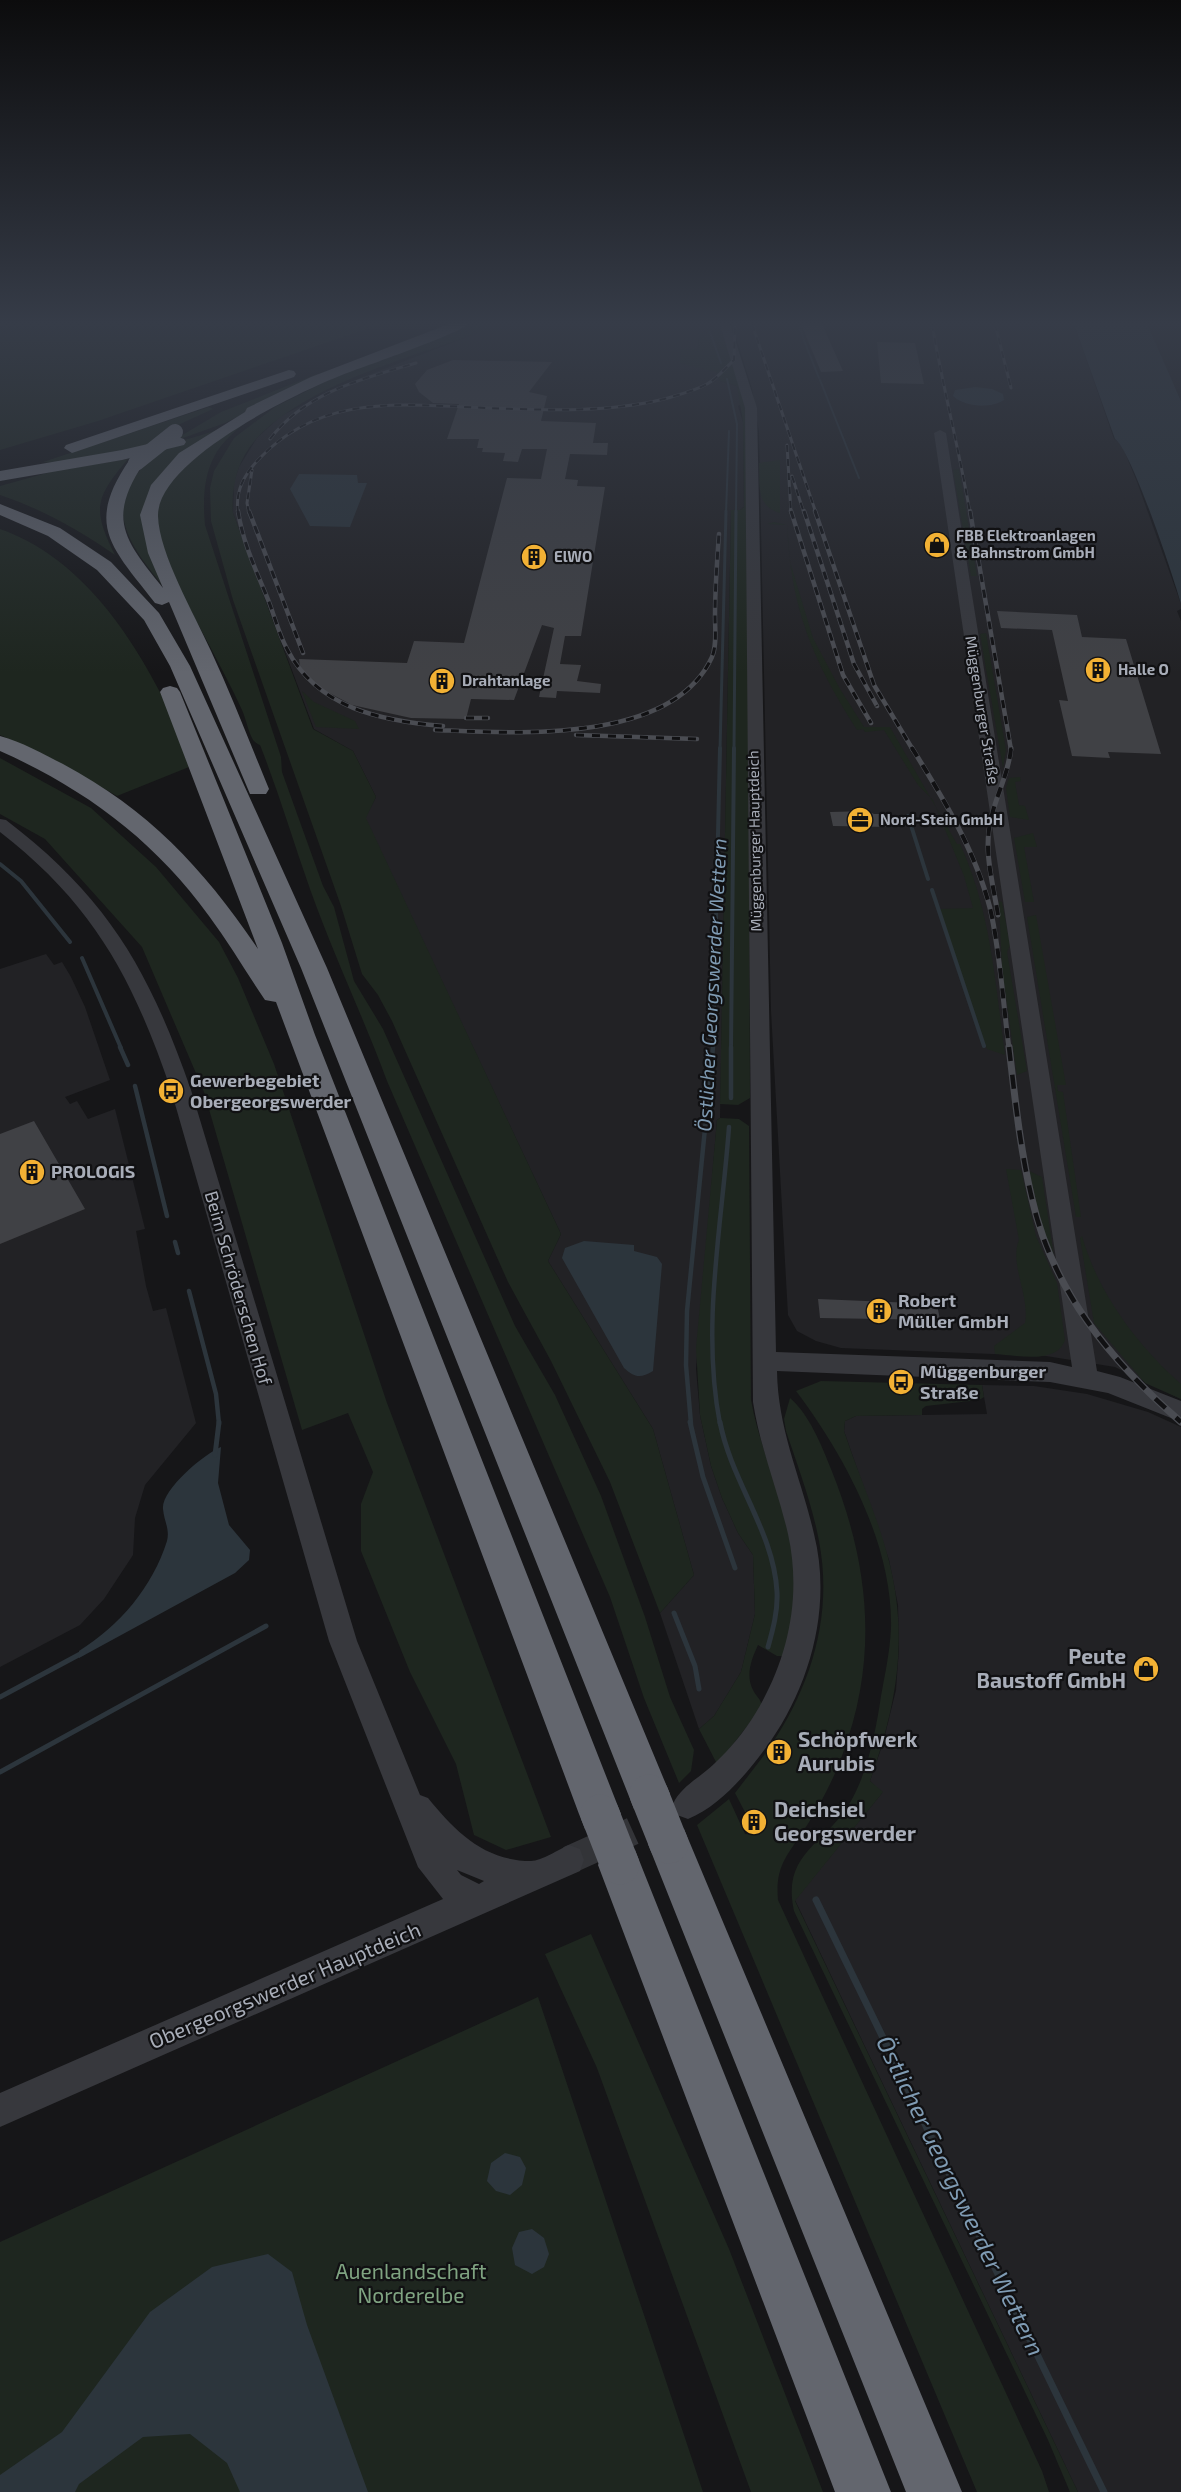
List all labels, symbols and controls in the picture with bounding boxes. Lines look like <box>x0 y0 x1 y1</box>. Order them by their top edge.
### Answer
place label: FBB Elektroanlagen & Bahnstrom GmbH <box>956 526 1096 561</box>
shop icon: FBB Elektroanlagen & Bahnstrom GmbH <box>922 530 952 560</box>
building icon: ElWO <box>519 542 549 572</box>
place label: ElWO <box>554 547 592 565</box>
street label: Müggenburger Straße <box>962 634 1004 785</box>
building icon: Halle O <box>1083 655 1113 685</box>
place label: Halle O <box>1118 660 1169 678</box>
building icon: Drahtanlage <box>427 666 457 696</box>
place label: Drahtanlage <box>462 671 550 689</box>
street label: Müggenburger Hauptdeich <box>743 750 765 932</box>
office icon: Nord-Stein GmbH <box>845 805 875 835</box>
place label: Nord-Stein GmbH <box>880 810 1003 828</box>
water label: Östlicher Georgswerder Wettern <box>691 838 731 1132</box>
place label: Gewerbegebiet Obergeorgswerder <box>190 1069 352 1112</box>
bus stop icon: Gewerbegebiet Obergeorgswerder <box>156 1076 186 1106</box>
building icon: PROLOGIS <box>17 1157 47 1187</box>
place label: PROLOGIS <box>51 1160 135 1182</box>
street label: Beim Schröderschen Hof <box>201 1188 277 1388</box>
place label: Robert Müller GmbH <box>898 1289 1009 1332</box>
building icon: Robert Müller GmbH <box>864 1296 894 1326</box>
place label: Müggenburger Straße <box>920 1360 1046 1403</box>
bus stop icon: Müggenburger Straße <box>886 1367 916 1397</box>
place label: Peute Baustoff GmbH <box>977 1643 1126 1692</box>
shop icon: Peute Baustoff GmbH <box>1131 1654 1161 1684</box>
place label: Schöpfwerk Aurubis <box>798 1726 918 1775</box>
building icon: Schöpfwerk Aurubis <box>764 1737 794 1767</box>
place label: Deichsiel Georgswerder <box>774 1796 916 1845</box>
building icon: Deichsiel Georgswerder <box>739 1807 769 1837</box>
street label: Obergeorgswerder Hauptdeich <box>145 1916 424 2053</box>
water label: Östlicher Georgswerder Wettern <box>871 2031 1052 2360</box>
park label: Auenlandschaft Norderelbe <box>335 2258 487 2307</box>

